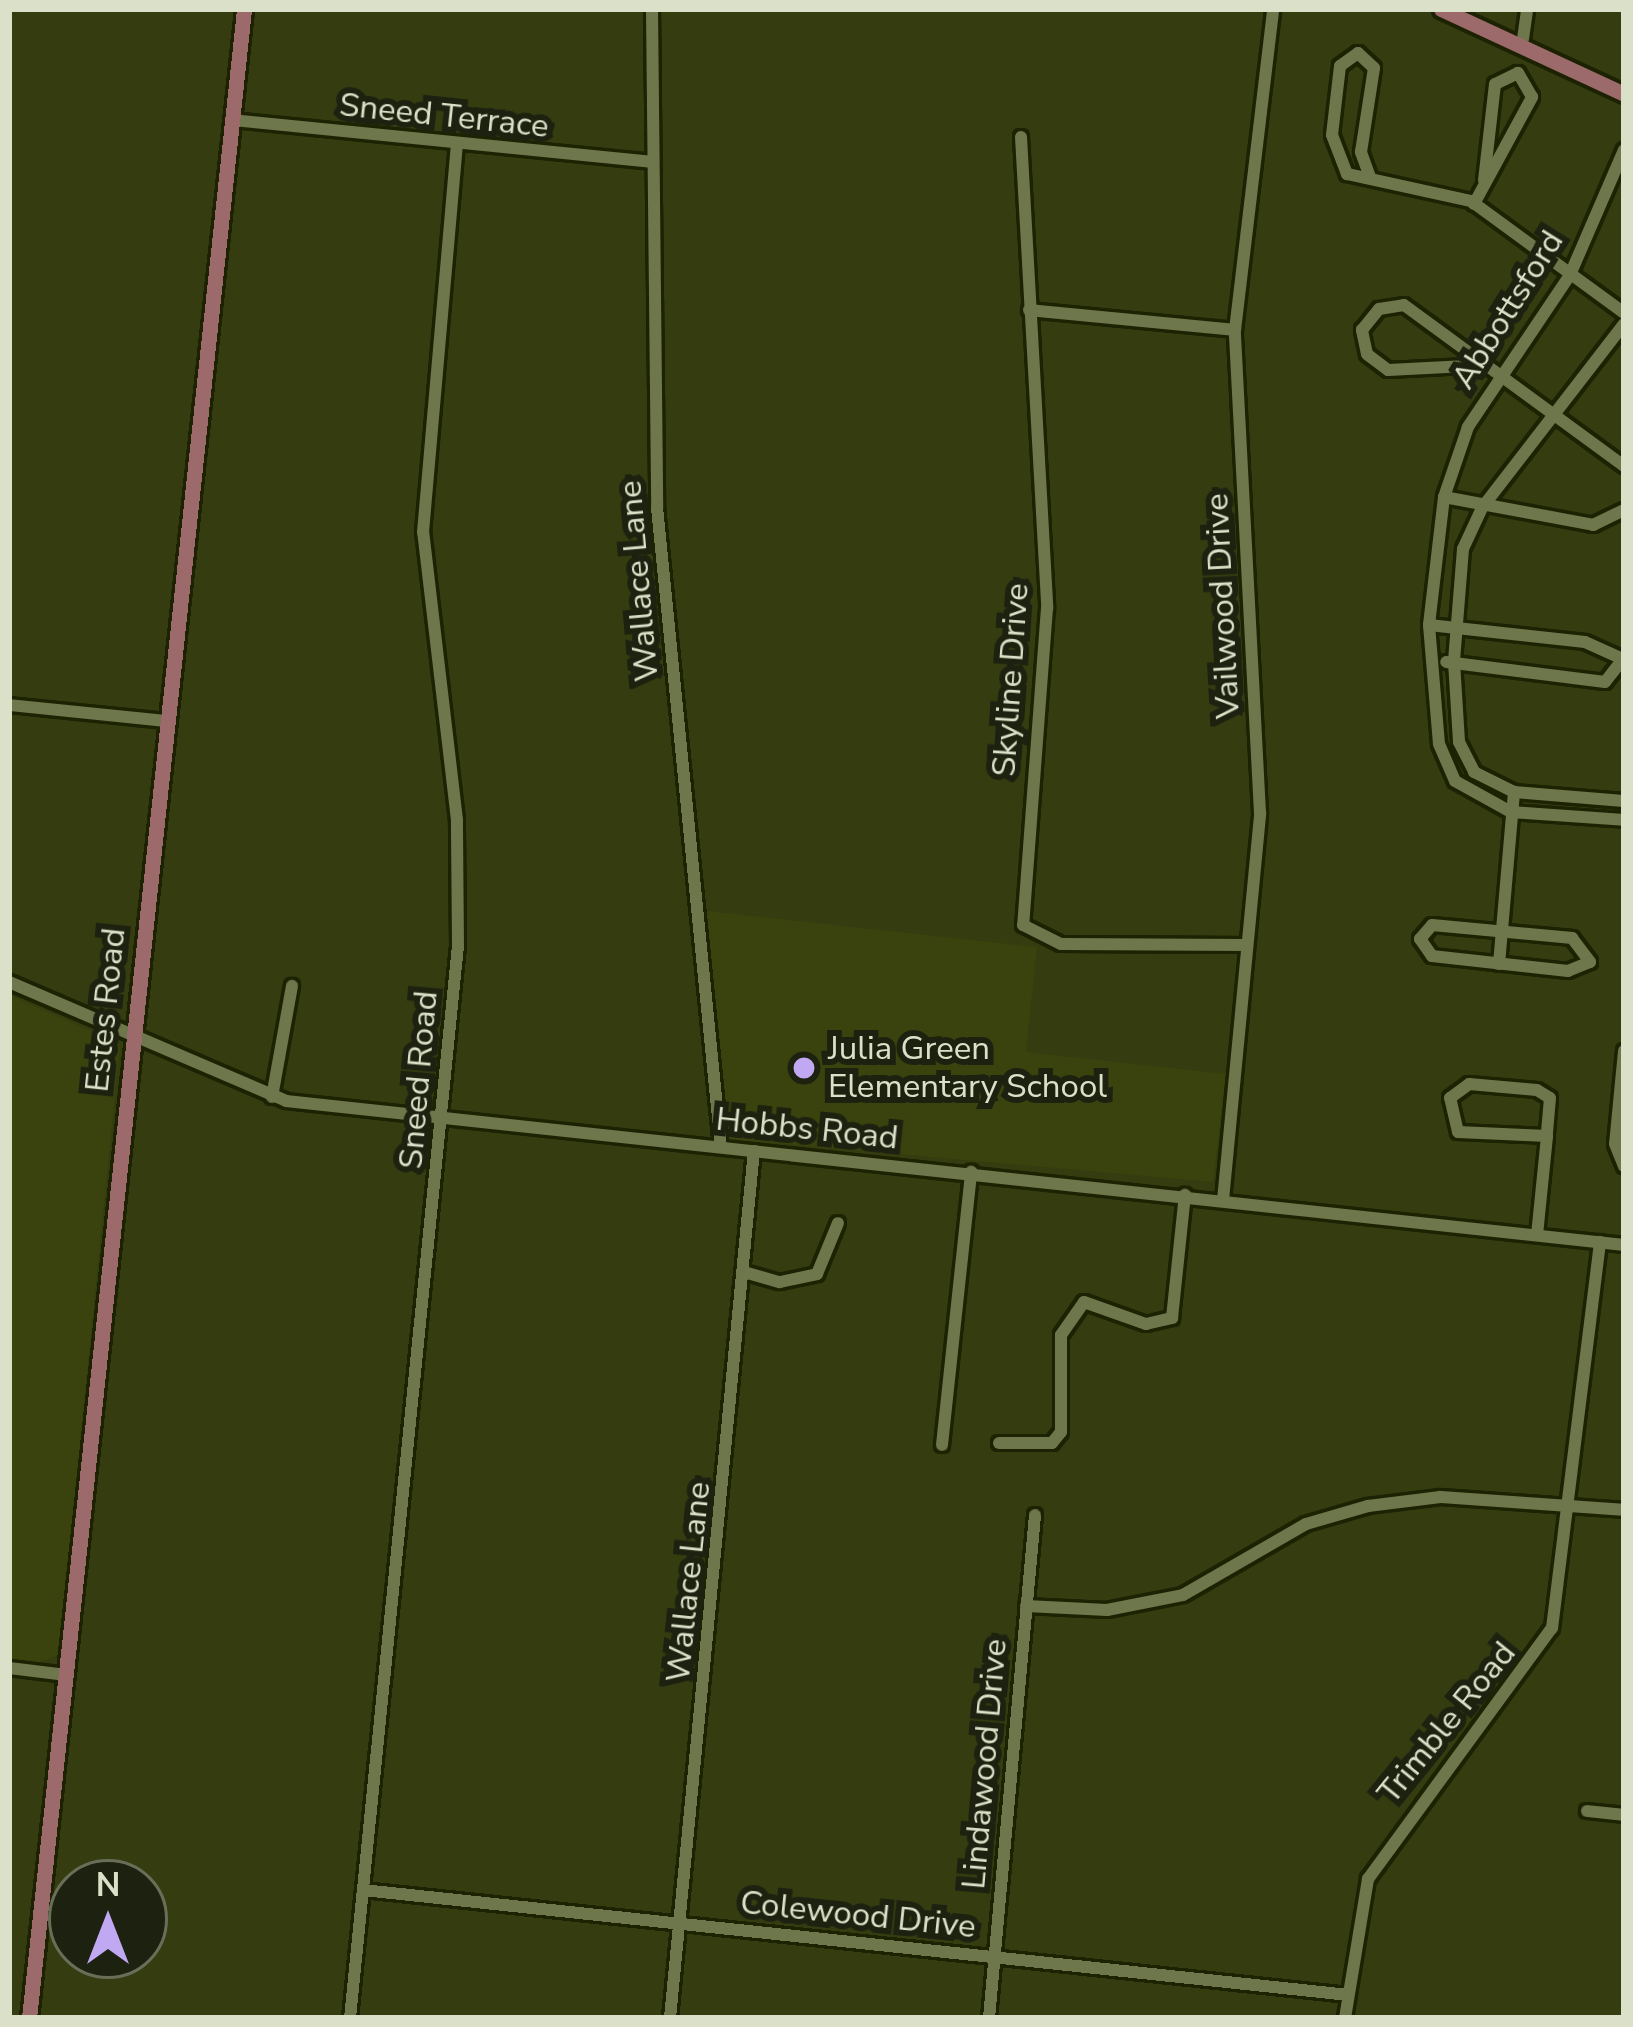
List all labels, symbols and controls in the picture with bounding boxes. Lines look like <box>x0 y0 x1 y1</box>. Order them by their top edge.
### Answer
street label: Sneed Terrace <box>337 85 551 147</box>
street label: Abbottsford <box>1444 224 1572 396</box>
street label: Wallace Lane <box>610 479 668 683</box>
street label: Vailwood Drive <box>1197 492 1249 720</box>
street label: Skyline Drive <box>984 582 1038 778</box>
street label: Estes Road <box>78 926 134 1094</box>
street label: Sneed Road <box>391 989 447 1171</box>
place label: Julia Green Elementary School <box>828 1029 1107 1107</box>
marker: Julia Green Elementary School <box>791 1055 817 1081</box>
street label: Hobbs Road <box>714 1100 900 1158</box>
street label: Wallace Lane <box>659 1480 719 1684</box>
street label: Trimble Road <box>1370 1634 1524 1812</box>
street label: Lindawood Drive <box>954 1637 1016 1891</box>
north arrow <box>48 1859 168 1979</box>
text: N <box>96 1863 120 1908</box>
street label: Colewood Drive <box>738 1883 978 1947</box>

